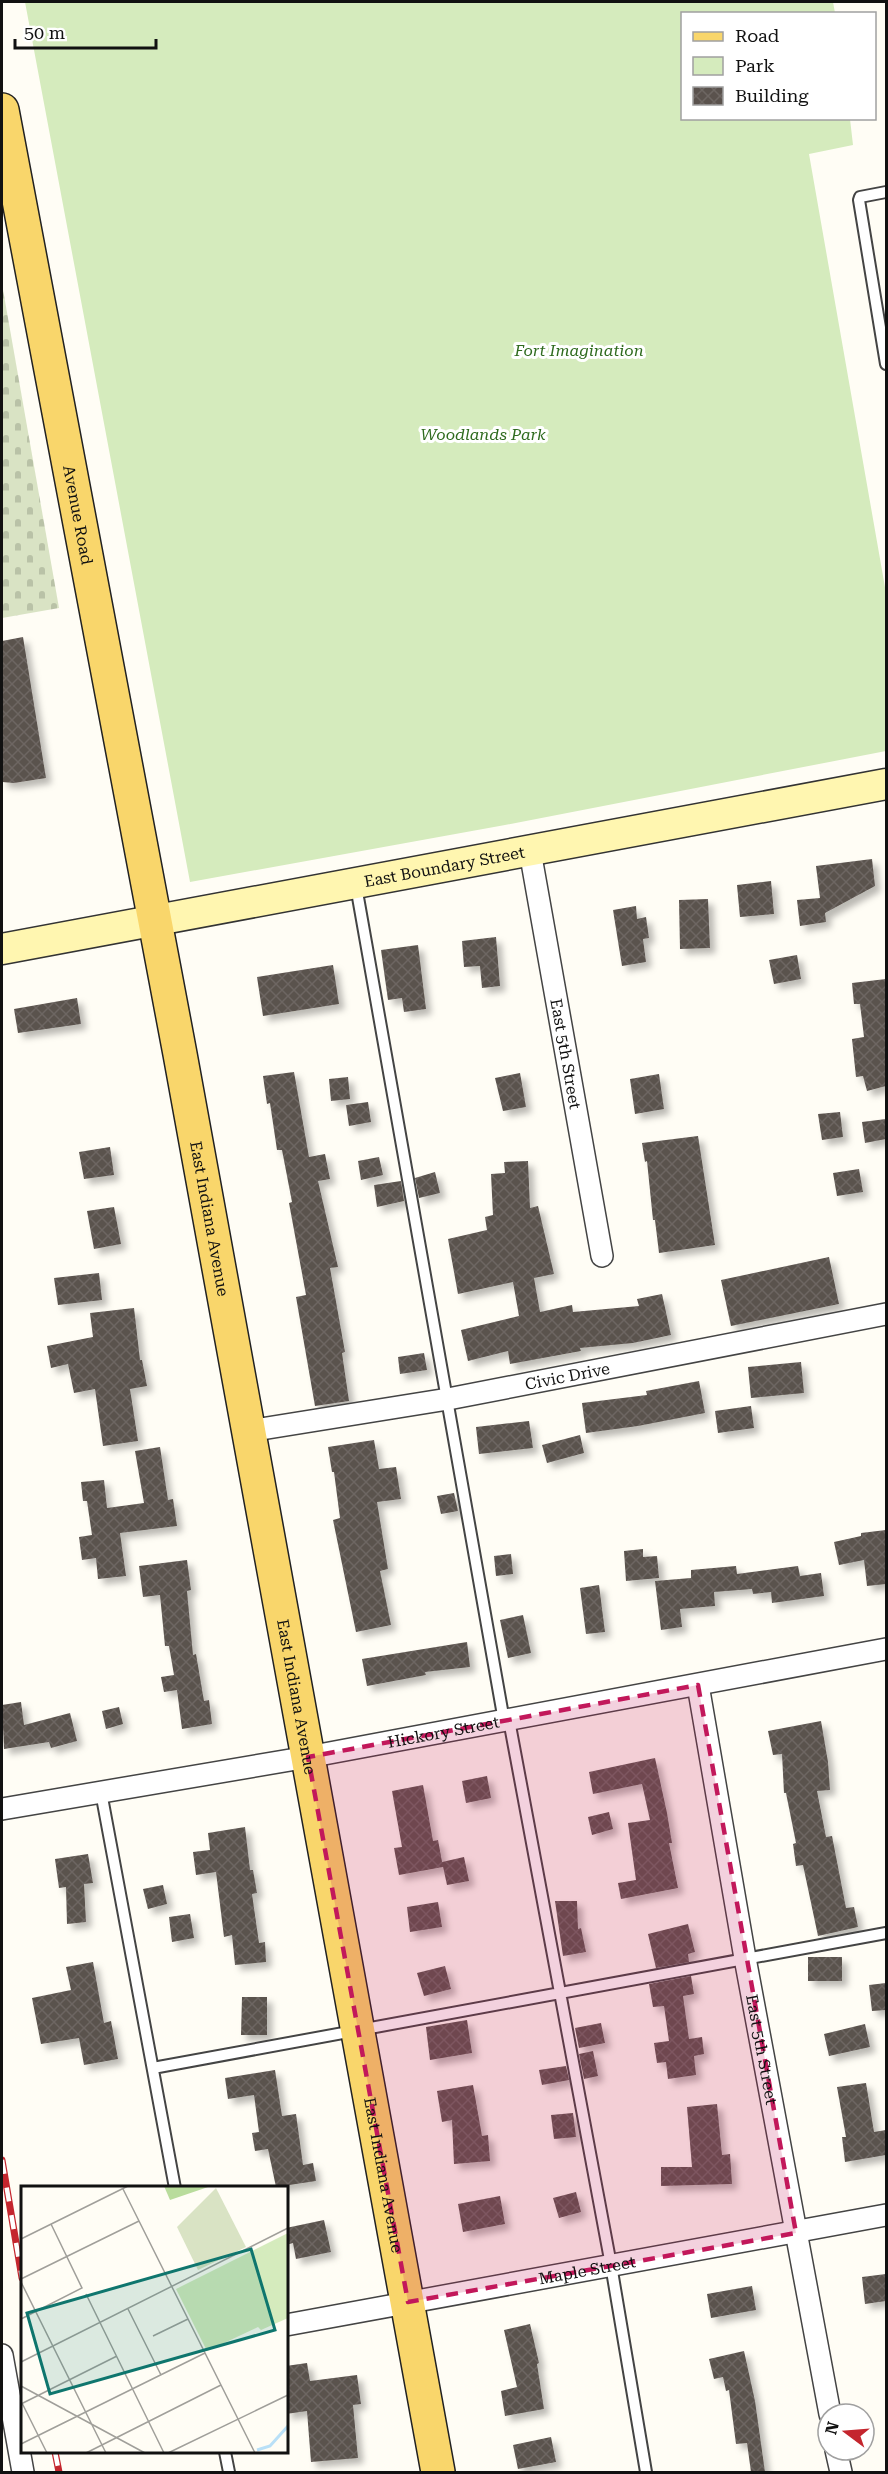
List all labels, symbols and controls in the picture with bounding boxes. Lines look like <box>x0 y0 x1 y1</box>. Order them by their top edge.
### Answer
scale bar <box>15 12 156 50</box>
legend <box>681 12 876 120</box>
text: 50 m <box>24 22 65 43</box>
text: Road <box>735 25 780 46</box>
text: Park <box>735 55 775 76</box>
text: Building <box>735 85 809 106</box>
park label: Fort Imagination <box>513 341 644 360</box>
park label: Woodlands Park <box>420 425 546 444</box>
street label: Avenue Road <box>60 464 97 566</box>
street label: East Boundary Street <box>363 842 526 891</box>
street label: East 5th Street <box>547 997 585 1111</box>
street label: East Indiana Avenue <box>187 1139 233 1298</box>
street label: Civic Drive <box>523 1358 611 1393</box>
street label: East Indiana Avenue <box>274 1618 320 1776</box>
street label: Hickory Street <box>386 1712 501 1751</box>
street label: East 5th Street <box>742 1993 782 2106</box>
street label: East Indiana Avenue <box>361 2096 407 2254</box>
inset map <box>21 2186 288 2453</box>
street label: Maple Street <box>537 2252 637 2288</box>
north arrow <box>816 2402 876 2462</box>
text: N <box>821 2419 843 2437</box>

